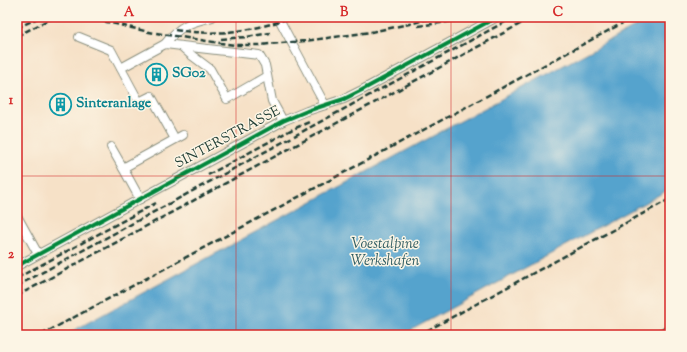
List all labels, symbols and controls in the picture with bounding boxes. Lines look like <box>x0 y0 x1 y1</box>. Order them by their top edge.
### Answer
text: A <box>124 4 135 22</box>
text: B <box>340 4 349 22</box>
text: C <box>553 4 563 22</box>
building icon: SG02 <box>143 61 169 87</box>
place label: SG02 <box>172 64 206 84</box>
building icon: Sinteranlage <box>47 91 73 117</box>
text: 1 <box>9 92 14 110</box>
place label: Sinteranlage <box>76 94 152 114</box>
street label: SINTERSTRASSE <box>172 102 285 174</box>
water label: Voestalpine Werkshafen <box>351 234 420 272</box>
text: 2 <box>8 246 15 264</box>

